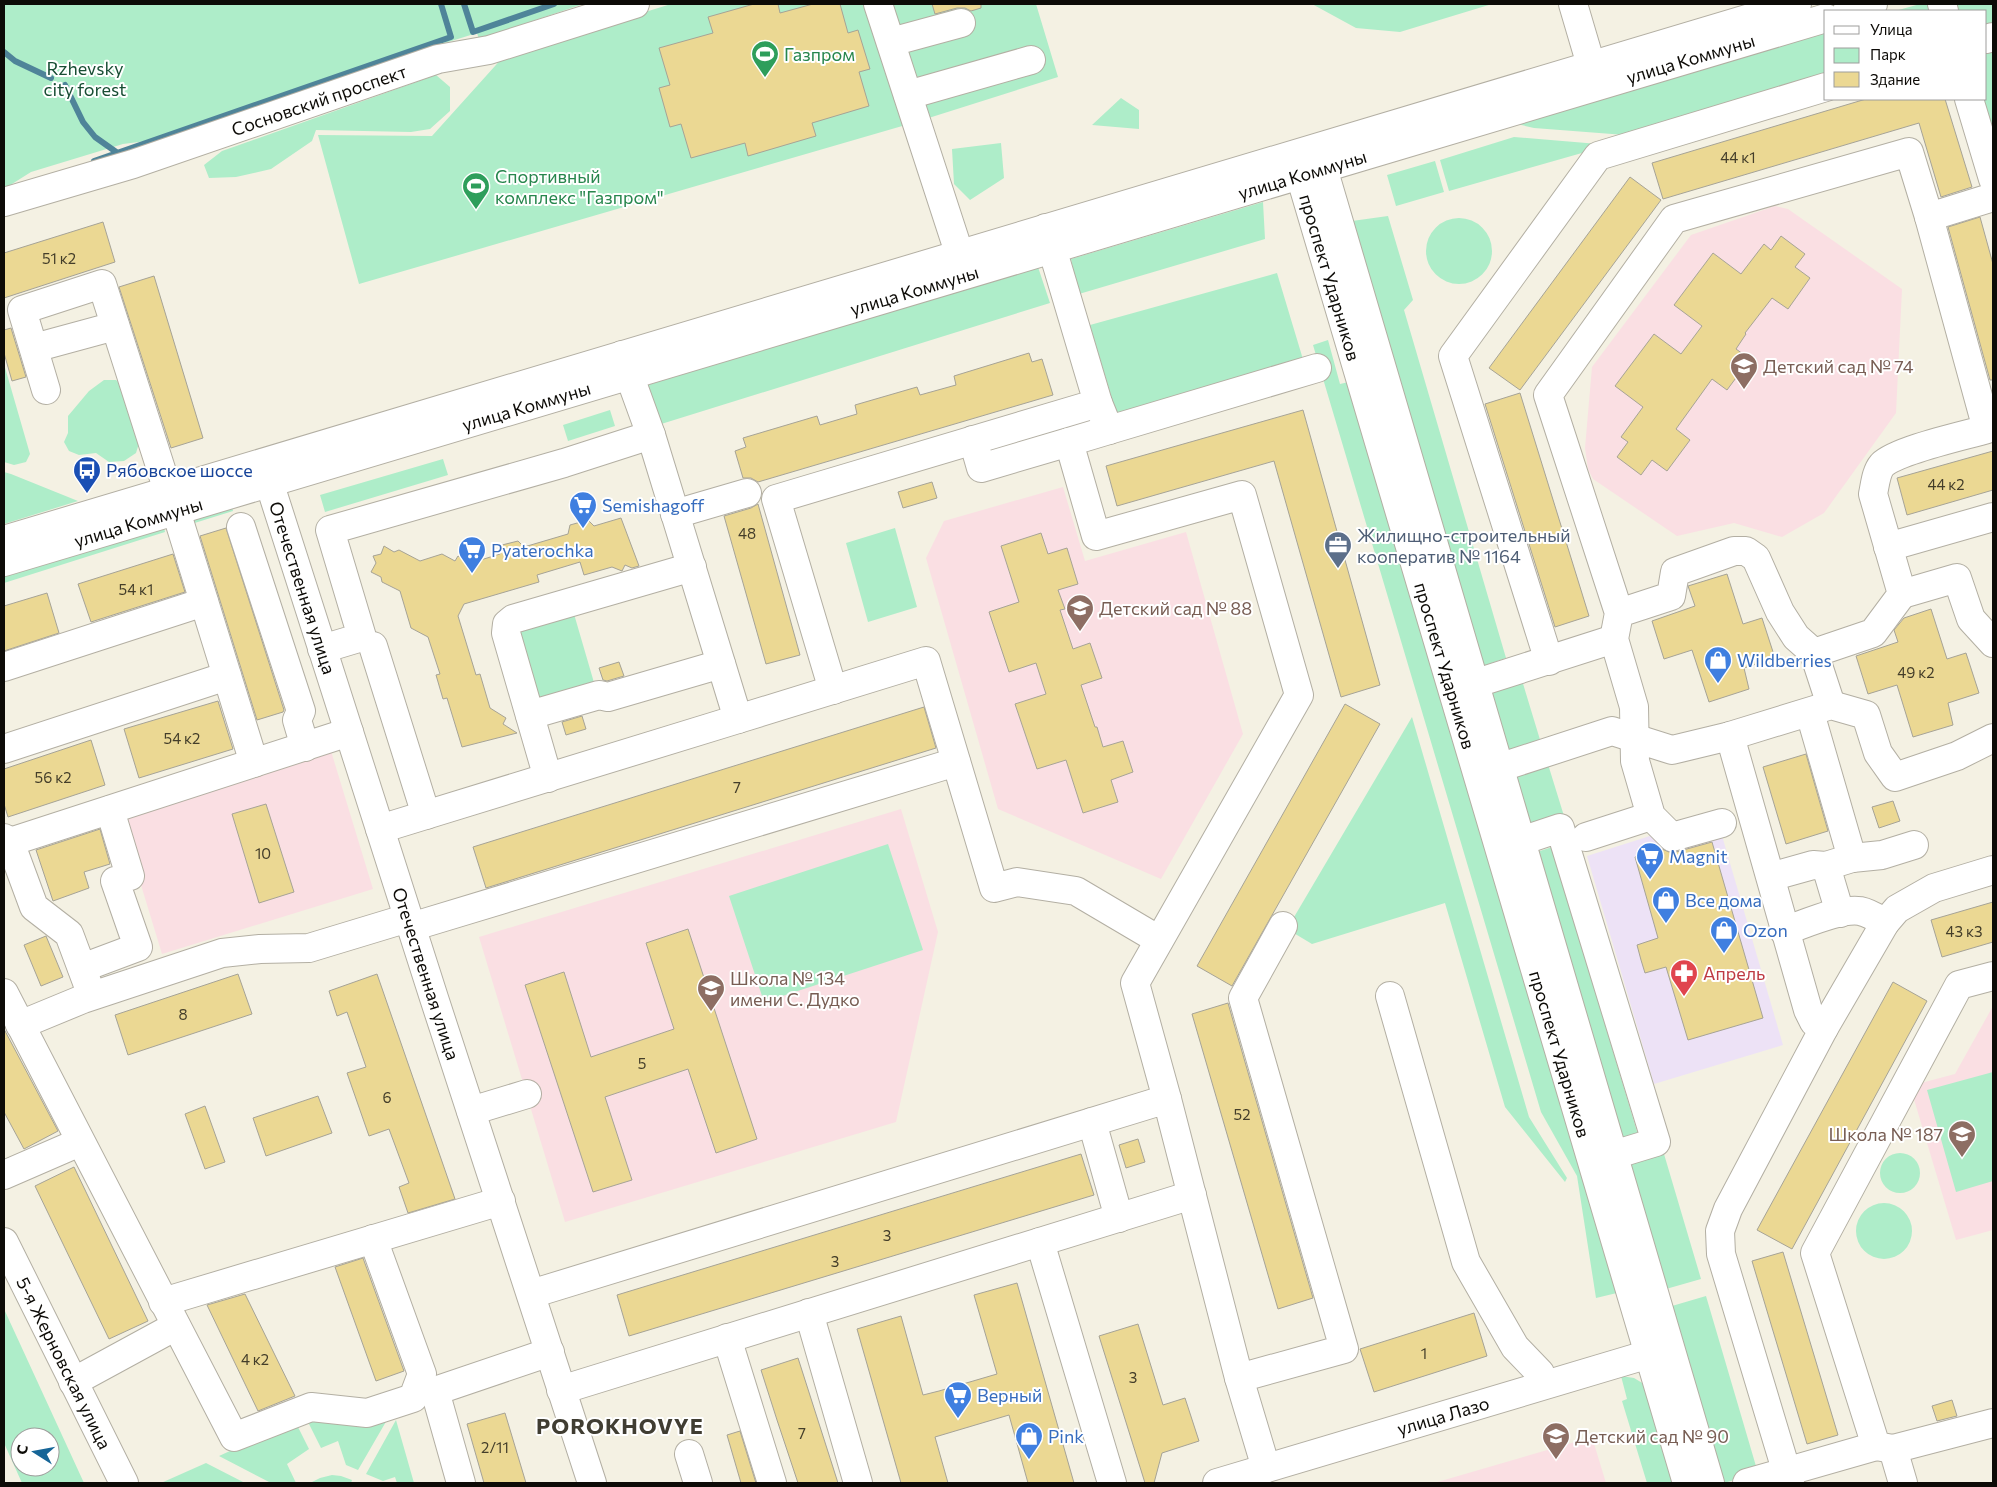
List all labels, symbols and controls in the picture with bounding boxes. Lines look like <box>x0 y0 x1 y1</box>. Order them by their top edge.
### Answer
legend <box>1824 10 1987 100</box>
text: Улица <box>1870 20 1912 38</box>
street label: улица Коммуны <box>1624 29 1757 88</box>
sports icon: Газпром <box>750 39 780 78</box>
place label: Газпром <box>784 43 855 65</box>
text: Парк <box>1870 45 1906 63</box>
park label: Rzhevsky city forest <box>44 57 127 100</box>
street label: Сосновский проспект <box>228 60 410 140</box>
text: Здание <box>1870 70 1920 88</box>
street label: улица Коммуны <box>1235 145 1369 204</box>
house number: 44 к1 <box>1720 148 1756 166</box>
place label: Cпортивный комплекс "Газпром" <box>495 165 664 208</box>
sports icon: Cпортивный комплекс "Газпром" <box>461 171 491 210</box>
street label: проспект Ударников <box>1295 191 1365 363</box>
house number: 51 к2 <box>42 249 76 267</box>
street label: улица Коммуны <box>847 261 981 320</box>
school or university icon: Детский сад № 74 <box>1729 351 1759 390</box>
place label: Детский сад № 74 <box>1763 355 1914 377</box>
street label: улица Коммуны <box>459 377 593 436</box>
bus stop icon: Рябовское шоссе <box>72 455 102 494</box>
place label: Рябовское шоссе <box>106 459 253 481</box>
house number: 44 к2 <box>1927 475 1965 493</box>
supermarket icon: Semishagoff <box>568 490 598 529</box>
street label: улица Коммуны <box>71 492 205 552</box>
place label: Semishagoff <box>602 494 705 516</box>
street label: Отечественная улица <box>265 499 341 677</box>
house number: 48 <box>738 524 756 542</box>
place label: Жилищно-строительный кооператив № 1164 <box>1357 524 1571 567</box>
office icon: Жилищно-строительный кооператив № 1164 <box>1323 530 1353 569</box>
supermarket icon: Pyaterochka <box>457 535 487 574</box>
place label: Pyaterochka <box>491 539 594 561</box>
house number: 54 к1 <box>119 580 153 598</box>
street label: проспект Ударников <box>1410 580 1480 752</box>
school or university icon: Детский сад № 88 <box>1065 593 1095 632</box>
place label: Детский сад № 88 <box>1099 597 1252 619</box>
shop icon: Wildberries <box>1703 645 1733 684</box>
place label: Wildberries <box>1737 649 1832 671</box>
house number: 49 к2 <box>1897 663 1935 681</box>
house number: 54 к2 <box>164 729 200 747</box>
house number: 56 к2 <box>35 768 71 786</box>
house number: 7 <box>733 778 741 796</box>
supermarket icon: Magnit <box>1635 841 1665 880</box>
house number: 10 <box>255 844 271 862</box>
place label: Magnit <box>1669 845 1728 867</box>
street label: Отечественная улица <box>388 884 464 1063</box>
shop icon: Все дома <box>1651 885 1681 924</box>
place label: Все дома <box>1685 889 1762 911</box>
shop icon: Ozon <box>1709 915 1739 954</box>
place label: Ozon <box>1743 919 1788 941</box>
house number: 43 к3 <box>1945 922 1983 940</box>
pharmacy icon: Апрель <box>1669 958 1699 997</box>
place label: Апрель <box>1703 962 1765 984</box>
place label: Школа № 134 имени С. Дудко <box>730 967 860 1010</box>
street label: проспект Ударников <box>1525 968 1595 1140</box>
school or university icon: Школа № 134 имени С. Дудко <box>696 973 726 1012</box>
house number: 8 <box>178 1005 188 1023</box>
house number: 5 <box>638 1054 646 1072</box>
house number: 6 <box>382 1088 392 1106</box>
house number: 52 <box>1234 1105 1250 1123</box>
school or university icon: Школа № 187 <box>1947 1119 1977 1158</box>
place label: Школа № 187 <box>1829 1123 1943 1145</box>
house number: 3 <box>883 1226 891 1244</box>
house number: 3 <box>831 1252 839 1270</box>
street label: 5-я Жерновская улица <box>12 1273 116 1453</box>
house number: 1 <box>1421 1344 1427 1362</box>
house number: 4 к2 <box>241 1350 269 1368</box>
house number: 3 <box>1129 1368 1137 1386</box>
supermarket icon: Верный <box>943 1380 973 1419</box>
place label: Верный <box>977 1384 1042 1406</box>
street label: улица Лазо <box>1394 1391 1492 1440</box>
district label: POROKHOVYE <box>536 1412 704 1439</box>
shop icon: Pink <box>1014 1421 1044 1460</box>
school or university icon: Детский сад № 90 <box>1541 1421 1571 1460</box>
house number: 7 <box>798 1424 806 1442</box>
place label: Pink <box>1048 1425 1084 1447</box>
place label: Детский сад № 90 <box>1575 1425 1729 1447</box>
north arrow <box>10 1427 60 1477</box>
house number: 2/11 <box>481 1438 509 1456</box>
text: С <box>12 1443 31 1456</box>

